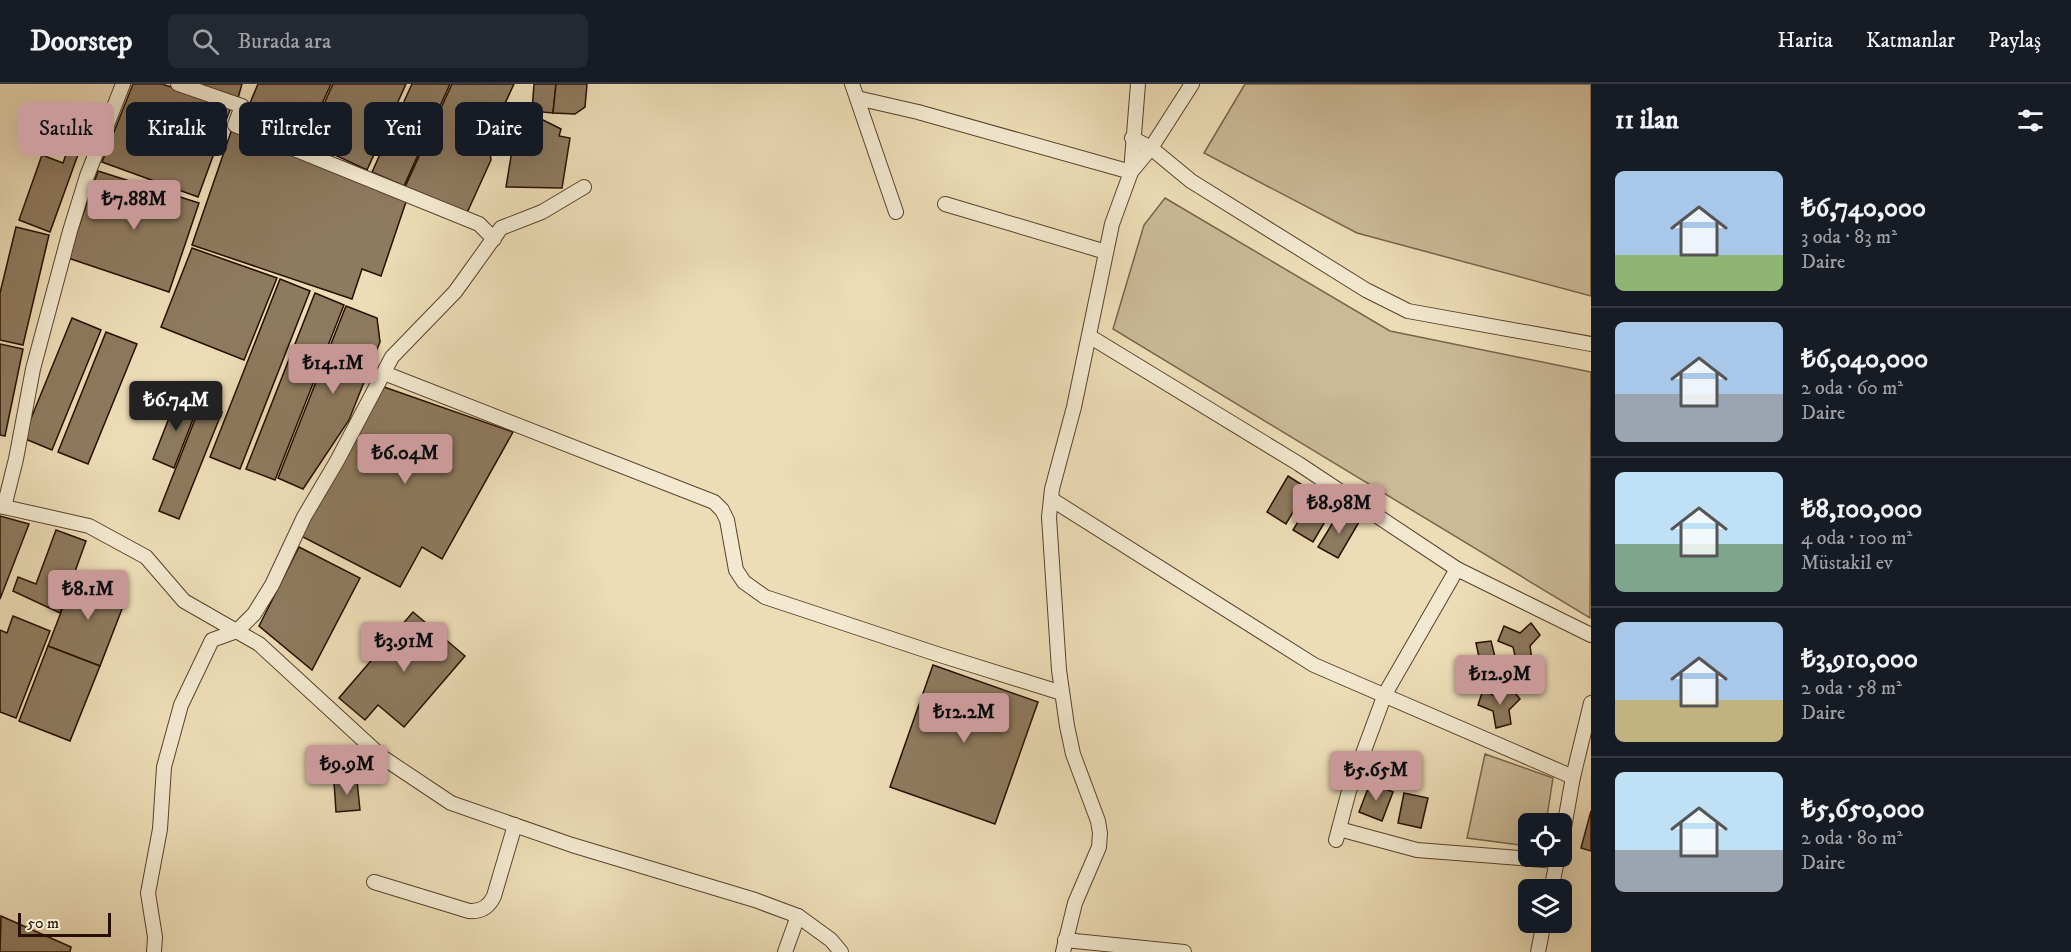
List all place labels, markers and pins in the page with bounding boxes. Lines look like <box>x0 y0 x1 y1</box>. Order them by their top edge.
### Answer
pin: ₺7.88M <box>85 180 183 231</box>
pin: ₺14.1M <box>284 344 382 395</box>
pin: ₺6.74M <box>127 381 225 432</box>
pin: ₺6.04M <box>356 434 454 485</box>
pin: ₺8.98M <box>1290 484 1388 535</box>
pin: ₺8.1M <box>46 570 130 621</box>
pin: ₺3.91M <box>355 622 453 673</box>
pin: ₺12.9M <box>1451 655 1549 706</box>
pin: ₺12.2M <box>915 693 1013 744</box>
pin: ₺9.9M <box>305 745 389 796</box>
pin: ₺5.65M <box>1327 751 1425 802</box>

